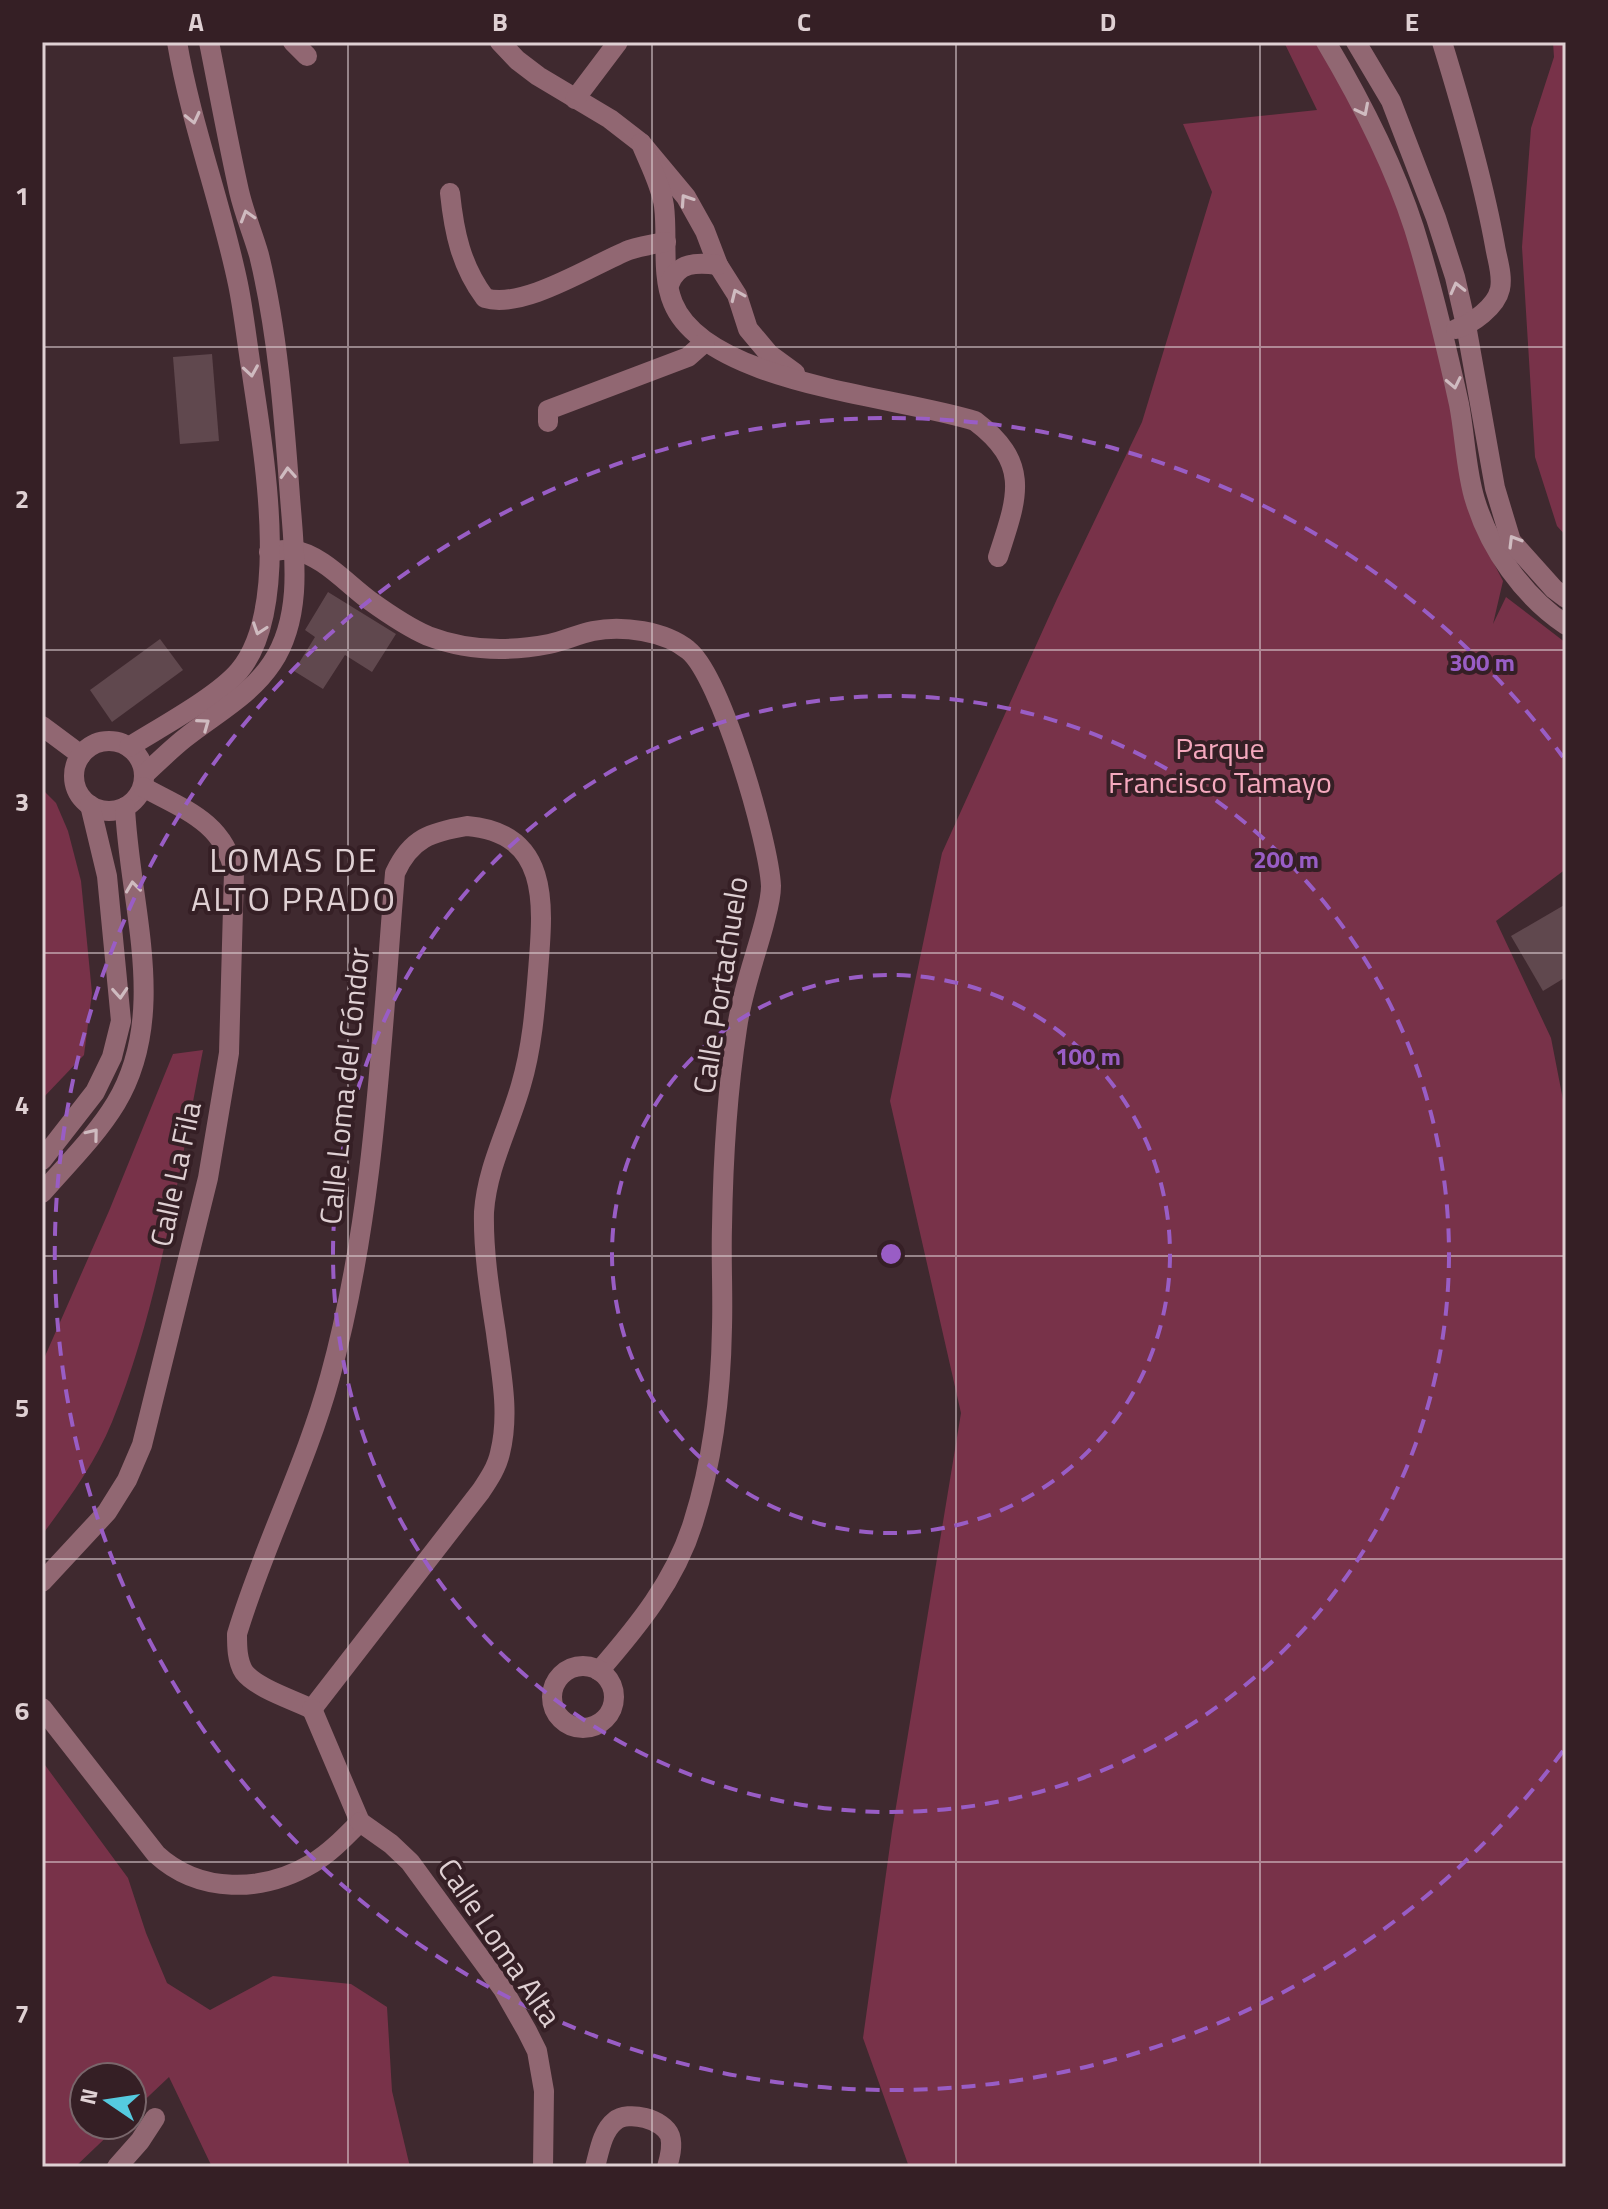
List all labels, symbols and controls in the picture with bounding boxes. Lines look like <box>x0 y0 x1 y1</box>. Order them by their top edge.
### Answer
text: A <box>188 2 204 41</box>
text: B <box>492 2 508 41</box>
text: C <box>797 2 811 41</box>
text: D <box>1100 2 1116 41</box>
text: E <box>1405 2 1419 41</box>
one-way arrow <box>1354 102 1369 117</box>
one-way arrow <box>184 111 201 125</box>
text: 1 <box>15 176 29 215</box>
one-way arrow <box>681 194 696 208</box>
one-way arrow <box>240 210 256 224</box>
one-way arrow <box>1450 282 1467 296</box>
one-way arrow <box>730 289 746 303</box>
one-way arrow <box>242 364 259 378</box>
one-way arrow <box>1445 375 1462 389</box>
one-way arrow <box>280 466 297 479</box>
text: 2 <box>15 479 29 518</box>
one-way arrow <box>1508 535 1524 550</box>
one-way arrow <box>253 621 269 635</box>
text: 300 m <box>1449 644 1515 680</box>
one-way arrow <box>195 719 209 734</box>
park label: Parque Francisco Tamayo <box>1108 725 1332 805</box>
text: 3 <box>15 782 29 821</box>
district label: LOMAS DE ALTO PRADO <box>191 833 397 924</box>
text: 200 m <box>1253 841 1319 877</box>
street label: Calle Portachuelo <box>680 873 760 1097</box>
one-way arrow <box>125 880 142 894</box>
street label: Calle Loma del Cóndor <box>307 945 381 1227</box>
one-way arrow <box>111 987 128 1000</box>
text: 100 m <box>1055 1038 1121 1074</box>
text: 4 <box>15 1085 29 1124</box>
street label: Calle La Fila <box>137 1097 213 1251</box>
one-way arrow <box>83 1128 97 1143</box>
centre of rings <box>877 1240 905 1268</box>
text: 5 <box>15 1388 29 1427</box>
text: 6 <box>15 1691 29 1730</box>
street label: Calle Loma Alta <box>427 1849 573 2035</box>
text: 7 <box>15 1994 29 2033</box>
north arrow <box>68 2061 148 2141</box>
text: N <box>70 2085 107 2108</box>

